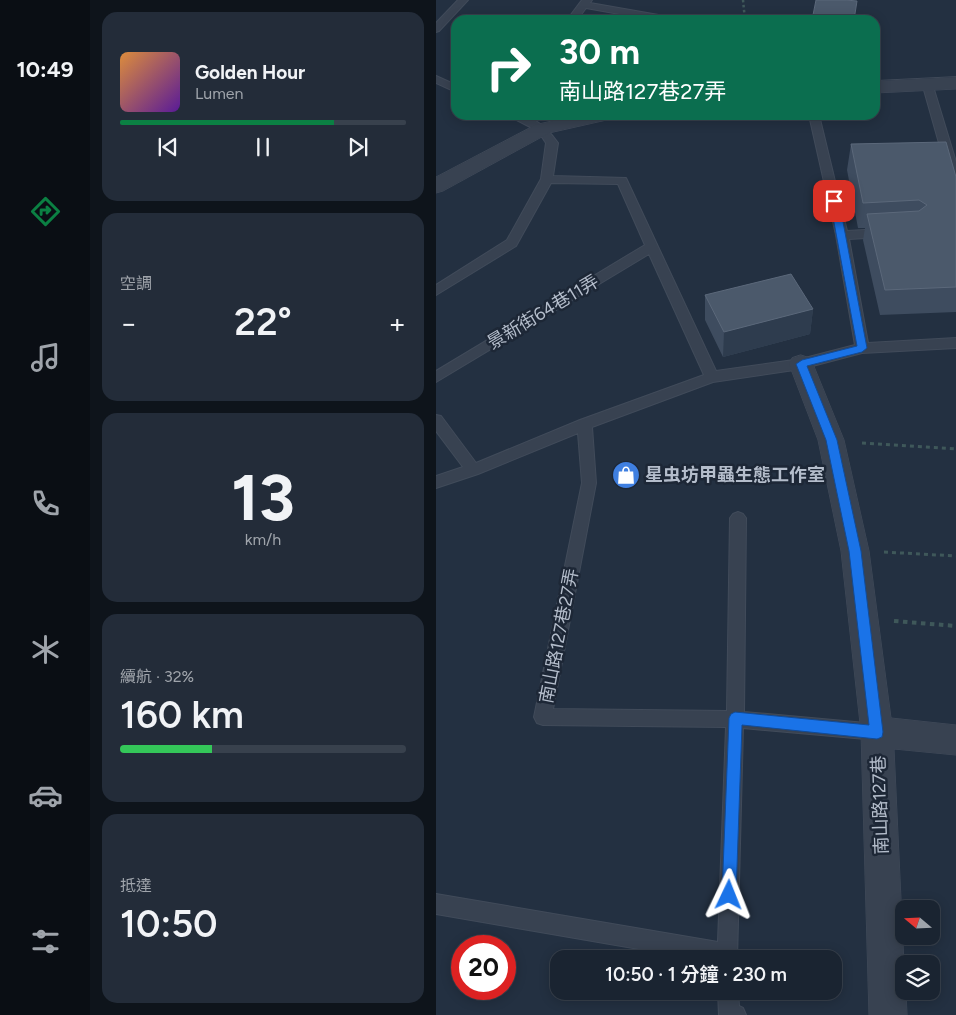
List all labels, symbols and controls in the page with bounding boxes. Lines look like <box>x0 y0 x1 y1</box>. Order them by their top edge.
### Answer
text: 30 m <box>559 31 640 73</box>
icon: right <box>476 35 541 100</box>
text: 10:49 <box>17 56 73 83</box>
text: Golden Hour <box>195 61 305 84</box>
text: 南山路127巷27弄 <box>559 78 726 105</box>
text: Lumen <box>195 84 244 103</box>
icon: previous <box>154 133 182 161</box>
icon: pause <box>249 133 277 161</box>
icon: next <box>344 133 372 161</box>
pin <box>813 180 855 222</box>
icon: arrive <box>820 187 848 215</box>
icon: directions <box>28 194 63 229</box>
street label: 景新街64巷11弄 <box>483 270 603 354</box>
text: 空調 <box>120 274 152 293</box>
text: 22° <box>234 299 292 345</box>
text: − <box>120 306 137 340</box>
text: + <box>389 306 406 340</box>
icon: music <box>28 340 63 375</box>
text: 13 <box>231 458 295 536</box>
shop icon: 星虫坊甲蟲生態工作室 <box>611 460 641 490</box>
place label: 星虫坊甲蟲生態工作室 <box>645 464 825 486</box>
icon: phone <box>28 486 63 521</box>
text: km/h <box>245 530 281 549</box>
street label: 南山路127巷27弄 <box>535 567 583 705</box>
icon: climate <box>28 632 63 667</box>
text: 續航 · 32% <box>120 667 194 686</box>
text: 160 km <box>120 692 244 738</box>
street label: 南山路127巷 <box>867 755 893 855</box>
icon: car <box>28 778 63 813</box>
position arrow <box>702 868 754 920</box>
text: 抵達 <box>120 876 152 895</box>
north arrow <box>895 900 940 945</box>
map controls <box>895 900 940 1000</box>
text: 10:50 <box>120 901 218 947</box>
icon: filters <box>28 924 63 959</box>
speed limit sign: 20 <box>451 935 516 1000</box>
button: layers <box>895 955 940 1000</box>
text: 10:50 · 1 分鐘 · 230 m <box>605 963 787 986</box>

